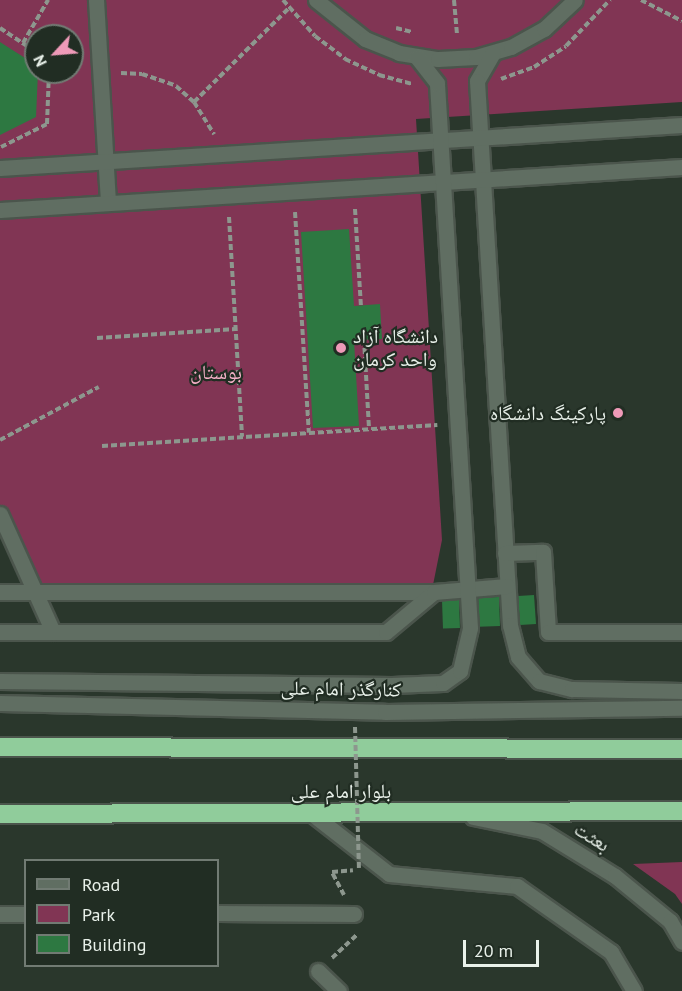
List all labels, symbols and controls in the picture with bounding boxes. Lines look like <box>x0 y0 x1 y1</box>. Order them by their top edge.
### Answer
north arrow <box>24 24 84 84</box>
text: N <box>28 52 51 70</box>
place label: دانشگاه آزاد واحد کرمان <box>353 324 438 371</box>
marker: دانشگاه آزاد واحد کرمان <box>334 341 348 355</box>
park label: بوستان <box>190 360 242 384</box>
place label: پارکینگ دانشگاه <box>490 401 606 425</box>
marker: پارکینگ دانشگاه <box>611 406 625 420</box>
street label: کنارگذر امام علی <box>281 676 401 702</box>
street label: بلوار امام علی <box>291 779 391 803</box>
street label: بعثت <box>570 817 614 857</box>
legend <box>24 859 219 967</box>
text: Road <box>82 873 120 896</box>
text: Park <box>82 903 115 926</box>
scale bar <box>466 928 542 966</box>
text: Building <box>82 933 146 956</box>
text: 20 m <box>474 939 513 962</box>

